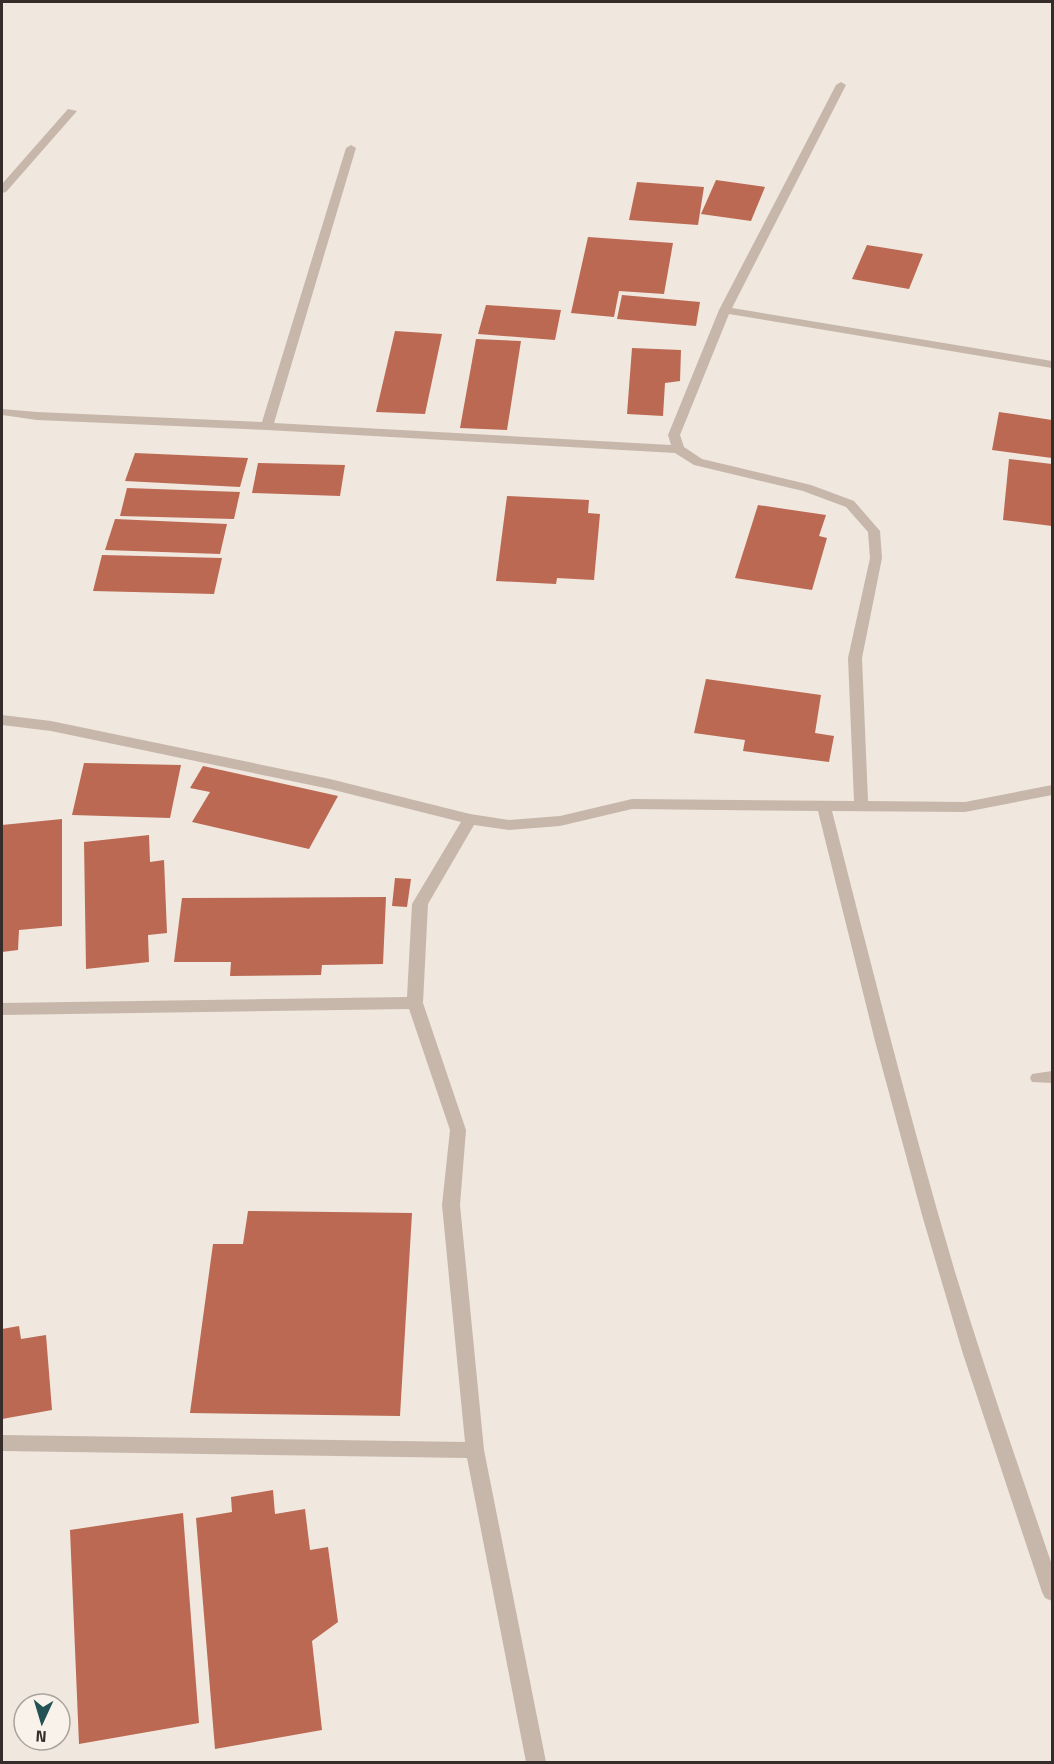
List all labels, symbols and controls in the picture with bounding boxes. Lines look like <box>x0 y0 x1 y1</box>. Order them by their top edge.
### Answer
north arrow <box>12 1692 72 1752</box>
text: N <box>35 1725 47 1749</box>

